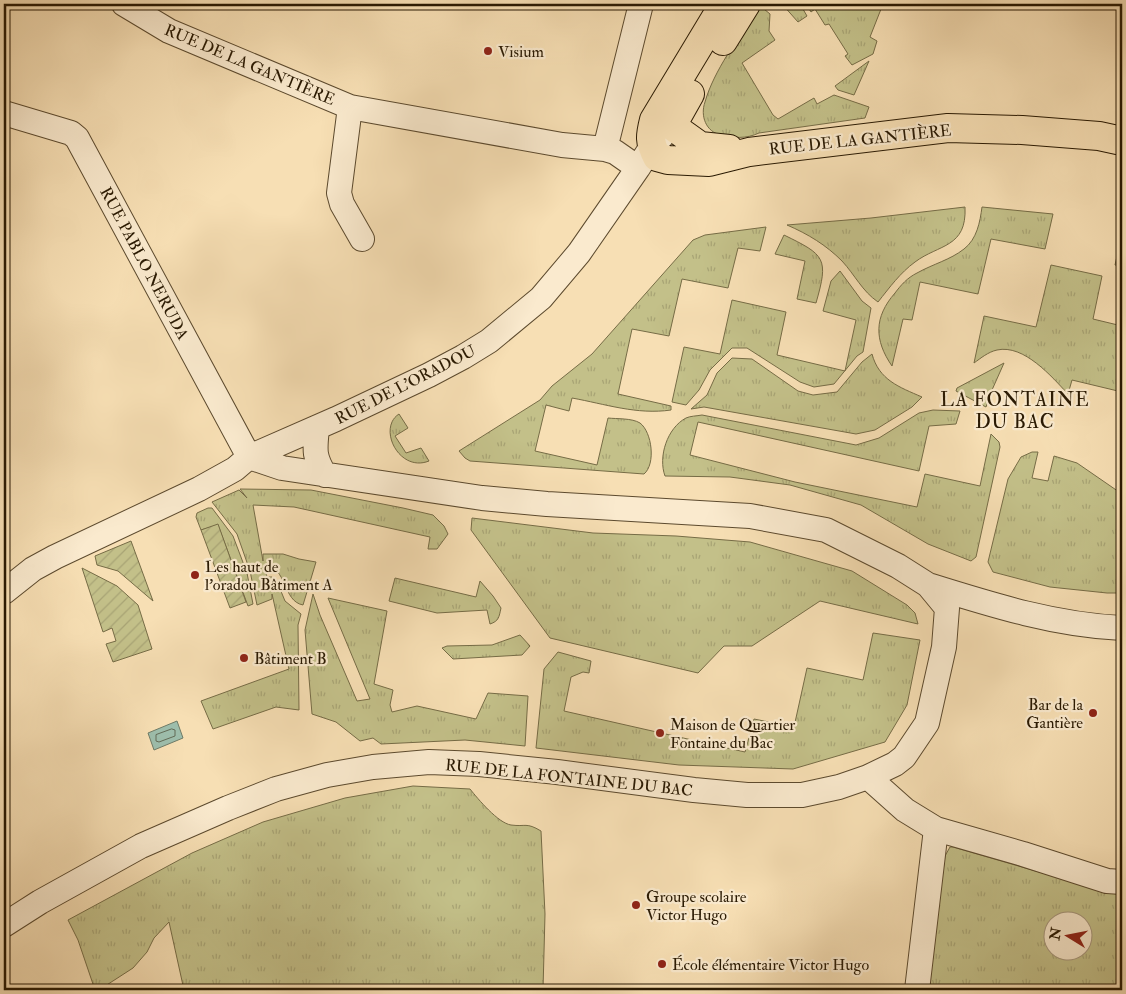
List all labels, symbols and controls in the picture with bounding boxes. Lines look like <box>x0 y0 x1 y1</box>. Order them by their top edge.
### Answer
street label: RUE DE LA GANTIÈRE <box>161 20 338 110</box>
place label: Visium <box>498 42 544 62</box>
marker: Visium <box>482 45 494 57</box>
street label: RUE DE LA GANTIÈRE <box>768 120 952 160</box>
street label: RUE PABLO NERUDA <box>95 184 193 343</box>
street label: RUE DE L'ORADOU <box>332 340 480 429</box>
district label: LA FONTAINE DU BAC <box>940 388 1090 434</box>
place label: Les haut de l'oradou Bâtiment A <box>205 557 333 595</box>
marker: Les haut de l'oradou Bâtiment A <box>189 569 201 581</box>
place label: Bâtiment B <box>254 649 327 669</box>
marker: Bâtiment B <box>238 652 250 664</box>
place label: Bar de la Gantière <box>1026 695 1083 733</box>
marker: Bar de la Gantière <box>1087 707 1099 719</box>
place label: Maison de Quartier Fontaine du Bac <box>670 715 795 753</box>
marker: Maison de Quartier Fontaine du Bac <box>654 727 666 739</box>
street label: RUE DE LA FONTAINE DU BAC <box>444 755 694 801</box>
place label: Groupe scolaire Victor Hugo <box>646 887 747 925</box>
marker: Groupe scolaire Victor Hugo <box>630 899 642 911</box>
north arrow <box>1044 912 1094 962</box>
text: N <box>1046 926 1065 942</box>
place label: École élémentaire Victor Hugo <box>672 954 869 975</box>
marker: École élémentaire Victor Hugo <box>656 958 668 970</box>

